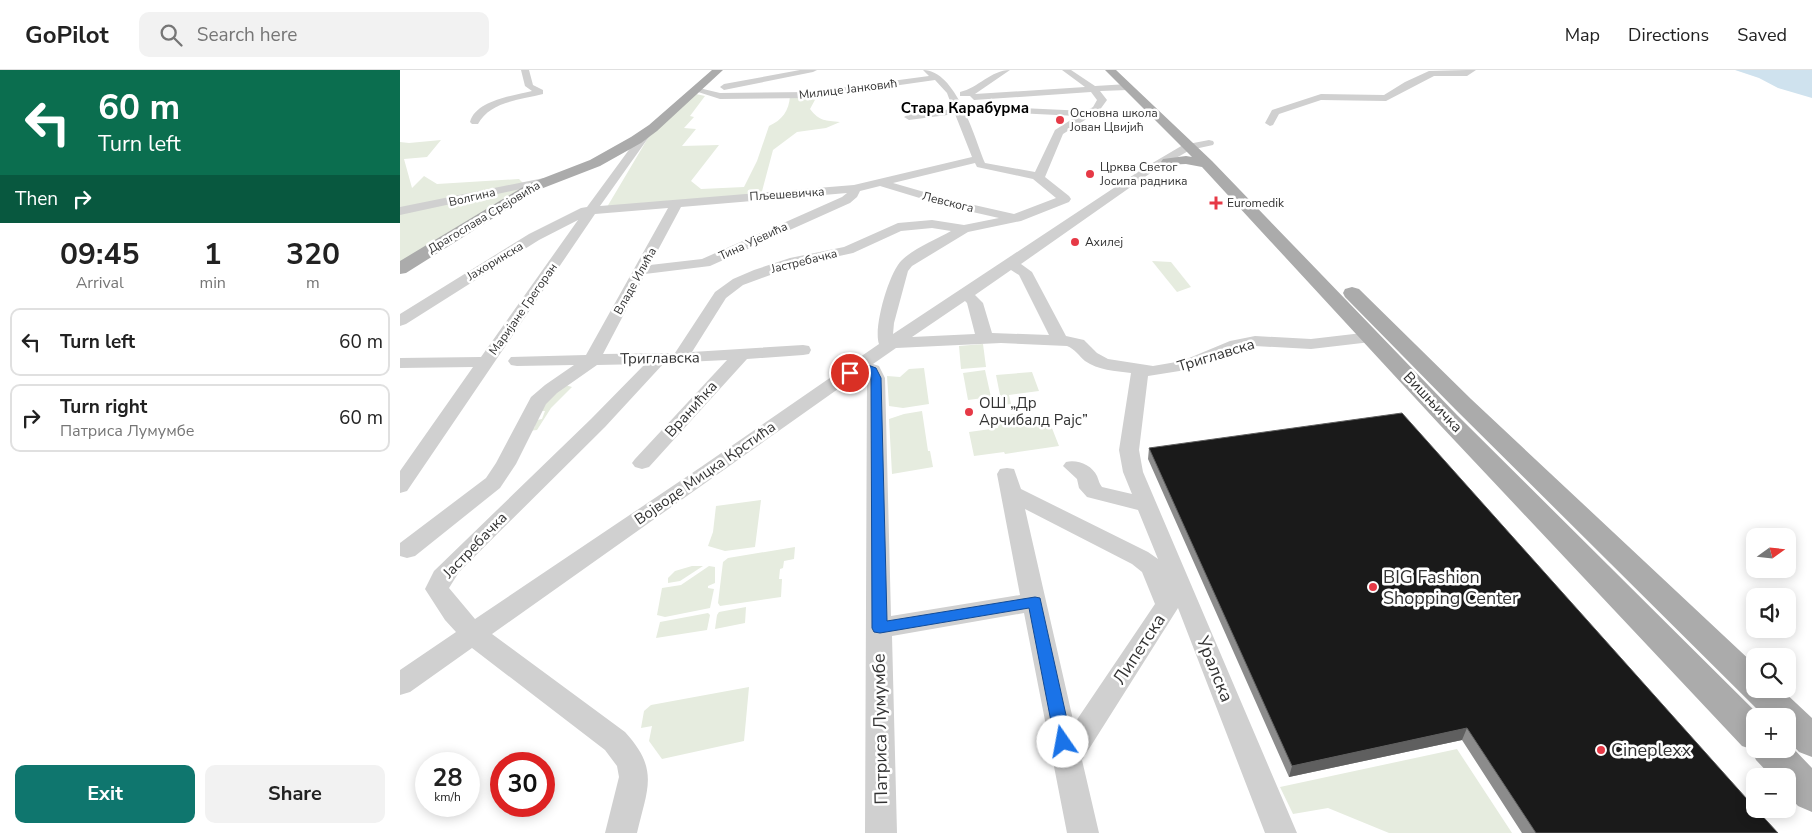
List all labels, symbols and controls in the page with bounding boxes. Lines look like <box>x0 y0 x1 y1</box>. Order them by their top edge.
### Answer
search box <box>139 12 489 57</box>
text: GoPilot <box>25 19 109 51</box>
icon: search <box>157 21 185 49</box>
text: Search here <box>197 22 297 48</box>
text: Map <box>1565 23 1600 47</box>
text: Directions <box>1628 23 1709 47</box>
text: Saved <box>1737 23 1787 47</box>
street label: Милице Јанковић <box>798 75 898 103</box>
text: 60 m <box>98 84 180 131</box>
icon: left <box>15 90 80 155</box>
district label: Стара Карабурма <box>901 98 1029 118</box>
place label: Основна школа Јован Цвијић <box>1069 105 1158 135</box>
marker: Основна школа Јован Цвијић <box>1054 114 1066 126</box>
text: Turn left <box>98 129 181 159</box>
place label: Црква Светог Јосипа радника <box>1099 159 1187 189</box>
marker: Црква Светог Јосипа радника <box>1084 168 1096 180</box>
street label: Драгослава Срејовића <box>425 177 543 257</box>
street label: Пљешевичка <box>749 183 825 205</box>
street label: Волгина <box>447 184 497 210</box>
icon: right <box>68 185 96 213</box>
text: Then <box>15 186 58 212</box>
street label: Левскога <box>921 188 975 216</box>
place label: Euromedik <box>1227 195 1285 211</box>
marker: Euromedik <box>1209 196 1223 210</box>
street label: Тина Ујевића <box>716 218 790 264</box>
text: 09:45 <box>60 234 139 275</box>
text: 1 <box>204 234 222 275</box>
text: 320 <box>286 234 340 275</box>
place label: Ахилеј <box>1085 234 1123 250</box>
marker: Ахилеј <box>1069 236 1081 248</box>
street label: Јахоринска <box>463 238 526 285</box>
street label: Владе Илића <box>610 245 660 317</box>
street label: Јастребачка <box>768 245 839 277</box>
street label: Маријане Грегоран <box>485 260 561 358</box>
text: Arrival <box>76 272 124 294</box>
text: min <box>199 272 226 294</box>
text: m <box>306 272 320 294</box>
icon: left <box>17 328 45 356</box>
text: Turn left <box>60 329 135 355</box>
text: 60 m <box>339 329 383 355</box>
street label: Триглавска <box>1175 334 1257 376</box>
street label: Триглавска <box>620 347 700 369</box>
pin <box>829 352 871 394</box>
icon: arrive <box>836 359 864 387</box>
street label: Вишњичка <box>1399 367 1467 437</box>
street label: Вранићка <box>660 377 722 441</box>
place label: ОШ „Др Арчибалд Рајс” <box>979 393 1088 430</box>
text: Turn right <box>60 394 147 420</box>
icon: right <box>17 404 45 432</box>
text: 60 m <box>339 405 383 431</box>
marker: ОШ „Др Арчибалд Рајс” <box>963 406 975 418</box>
street label: Војводе Мицка Крстића <box>630 417 780 529</box>
text: Патриса Лумумбе <box>60 420 194 442</box>
street label: Јастребачка <box>438 508 512 583</box>
north arrow <box>1746 528 1796 578</box>
map controls <box>1746 528 1796 818</box>
place label: BIG Fashion Shopping Center <box>1383 565 1519 610</box>
marker: BIG Fashion Shopping Center <box>1367 581 1379 593</box>
button: sound <box>1746 588 1796 638</box>
street label: Липетска <box>1107 609 1171 689</box>
street label: Уралска <box>1191 632 1239 706</box>
button: search <box>1746 648 1796 698</box>
street label: Патриса Лумумбе <box>867 653 893 805</box>
button: + <box>1746 708 1796 758</box>
position arrow <box>1036 715 1088 767</box>
place label: Cineplexx <box>1611 738 1692 762</box>
marker: Cineplexx <box>1595 744 1607 756</box>
speed limit sign: 30 <box>490 752 555 817</box>
text: 28 <box>432 761 463 795</box>
button: Exit <box>15 765 195 823</box>
button: Share <box>205 765 385 823</box>
button: − <box>1746 768 1796 818</box>
text: km/h <box>434 789 461 805</box>

